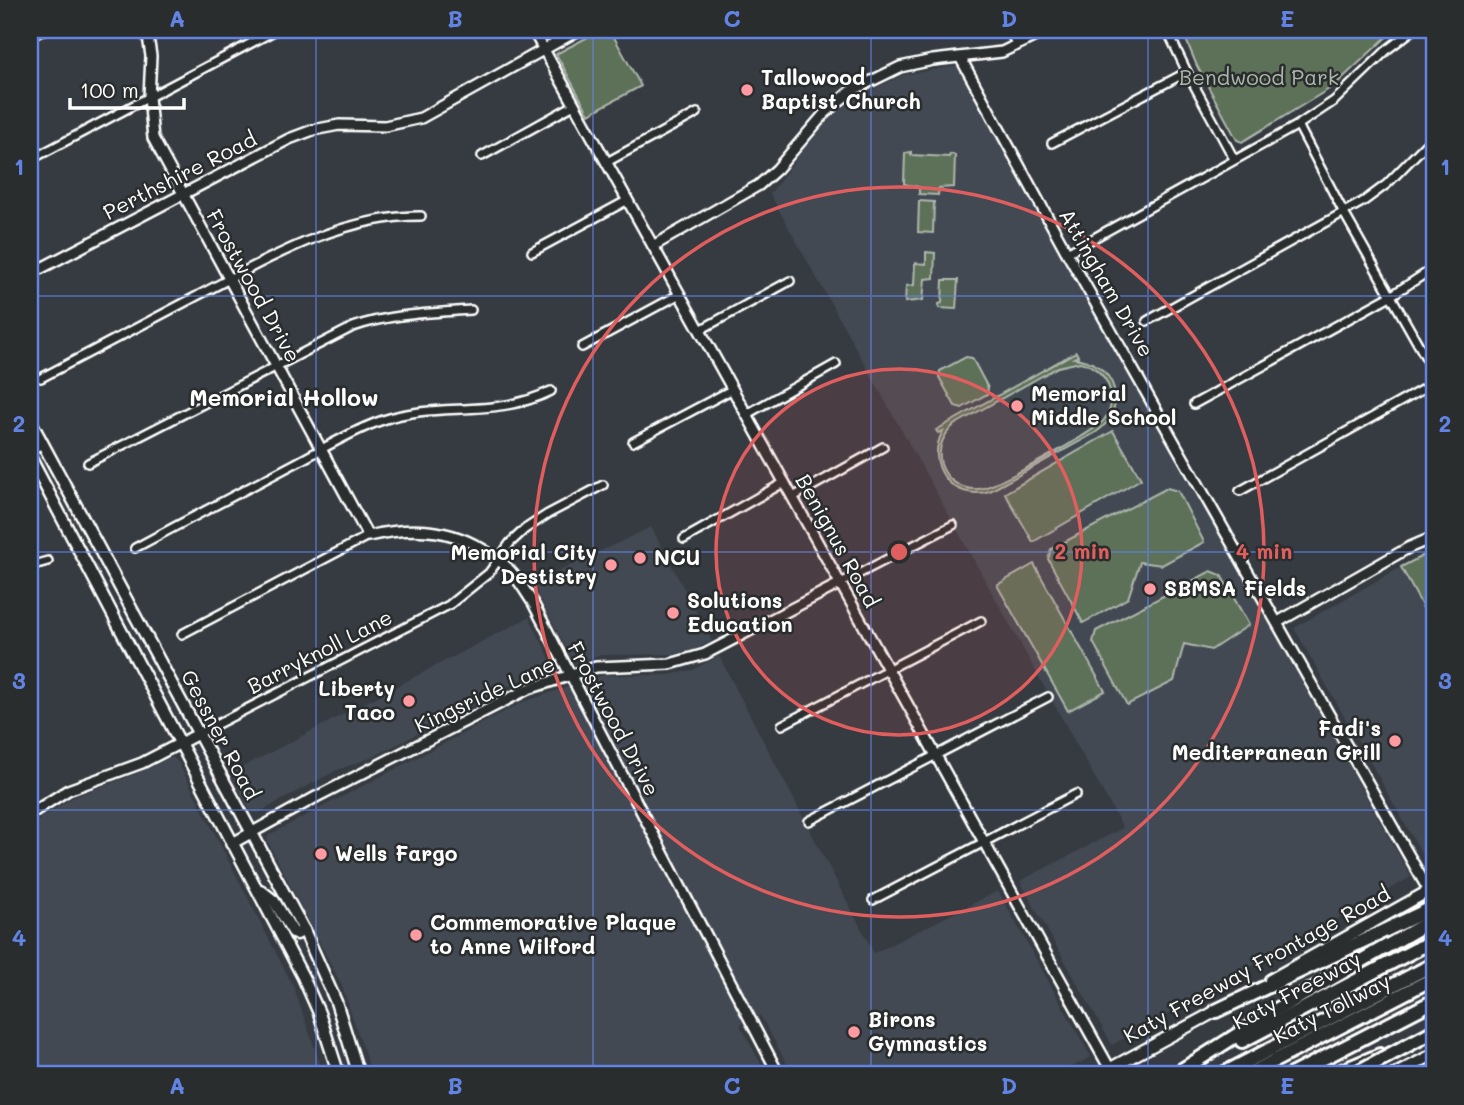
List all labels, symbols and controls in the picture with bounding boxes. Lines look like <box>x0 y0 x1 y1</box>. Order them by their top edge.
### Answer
text: A <box>169 3 185 33</box>
text: B <box>447 3 463 33</box>
text: C <box>723 3 741 33</box>
text: D <box>1001 3 1017 33</box>
text: E <box>1280 3 1294 33</box>
place label: Tallowood Baptist Church <box>761 63 921 114</box>
park label: Bendwood Park <box>1179 63 1339 90</box>
scale bar <box>70 66 184 110</box>
text: 100 m <box>80 76 139 103</box>
marker: Tallowood Baptist Church <box>739 82 755 98</box>
street label: Perthshire Road <box>98 124 261 225</box>
text: 1 <box>14 151 24 181</box>
text: 1 <box>1440 151 1450 181</box>
street label: Attingham Drive <box>1054 203 1161 361</box>
street label: Frostwood Drive <box>201 204 308 367</box>
place label: Memorial Middle School <box>1031 379 1177 430</box>
district label: Memorial Hollow <box>189 382 379 412</box>
marker: Memorial Middle School <box>1009 398 1025 414</box>
text: 2 <box>13 408 25 438</box>
text: 2 <box>1439 408 1451 438</box>
street label: Benignus Road <box>790 469 886 612</box>
text: 2 min <box>1054 537 1110 564</box>
text: 4 min <box>1236 537 1292 564</box>
place label: Memorial City Destistry <box>451 538 597 590</box>
centre of rings <box>887 540 911 564</box>
place label: NCU <box>654 543 700 570</box>
marker: NCU <box>632 550 648 566</box>
marker: Memorial City Destistry <box>603 557 619 573</box>
place label: SBMSA Fields <box>1164 574 1306 601</box>
marker: SBMSA Fields <box>1142 581 1158 597</box>
place label: Solutions Education <box>687 586 792 637</box>
street label: Barryknoll Lane <box>242 602 396 699</box>
marker: Solutions Education <box>665 605 681 621</box>
street label: Frostwood Drive <box>562 637 666 800</box>
street label: Kingsride Lane <box>410 649 559 738</box>
text: 3 <box>12 665 26 695</box>
street label: Gessner Road <box>176 665 267 804</box>
text: 3 <box>1438 665 1452 695</box>
place label: Liberty Taco <box>318 674 395 725</box>
marker: Liberty Taco <box>401 693 417 709</box>
place label: Fadi's Mediterranean Grill <box>1172 714 1381 765</box>
marker: Fadi's Mediterranean Grill <box>1387 733 1403 749</box>
place label: Wells Fargo <box>335 839 458 866</box>
marker: Wells Fargo <box>313 846 329 862</box>
street label: Katy Freeway Frontage Road <box>1119 881 1395 1049</box>
place label: Commemorative Plaque to Anne Wilford <box>430 908 676 959</box>
text: 4 <box>12 922 26 952</box>
text: 4 <box>1438 922 1452 952</box>
marker: Commemorative Plaque to Anne Wilford <box>408 927 424 943</box>
street label: Katy Freeway <box>1229 947 1365 1035</box>
street label: Katy Tollway <box>1268 967 1394 1049</box>
place label: Birons Gymnastics <box>868 1005 987 1057</box>
marker: Birons Gymnastics <box>846 1024 862 1040</box>
text: A <box>169 1070 185 1100</box>
text: B <box>447 1070 463 1100</box>
text: C <box>723 1070 741 1100</box>
text: D <box>1001 1070 1017 1100</box>
text: E <box>1280 1070 1294 1100</box>

